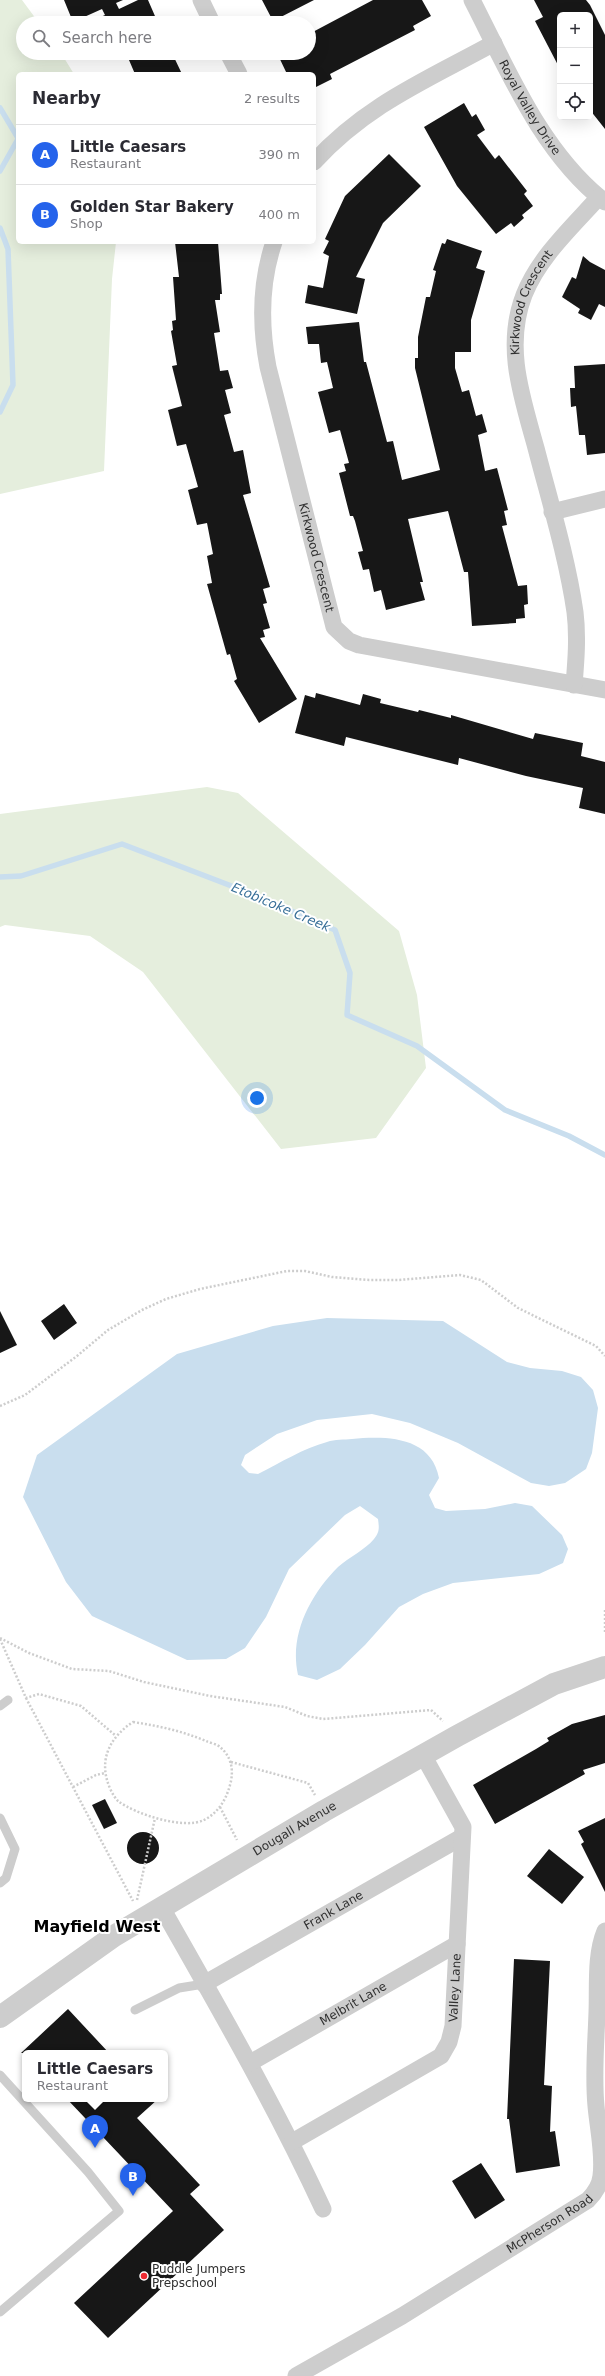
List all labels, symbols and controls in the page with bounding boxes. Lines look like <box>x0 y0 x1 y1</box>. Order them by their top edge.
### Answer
map controls <box>557 12 593 120</box>
button: + <box>557 12 593 48</box>
search box <box>16 16 316 60</box>
icon: search <box>30 27 52 49</box>
text: Search here <box>62 29 152 47</box>
button: − <box>557 48 593 84</box>
street label: Royal Valley Drive <box>496 57 564 158</box>
button: locate <box>557 84 593 120</box>
text: Nearby <box>32 88 101 108</box>
text: 2 results <box>244 91 300 106</box>
text: Little Caesars <box>70 138 186 156</box>
text: A <box>40 147 50 162</box>
text: 390 m <box>258 147 300 162</box>
text: Restaurant <box>70 156 141 171</box>
text: Golden Star Bakery <box>70 198 234 216</box>
text: B <box>40 207 50 222</box>
text: 400 m <box>258 207 300 222</box>
text: Shop <box>70 216 103 231</box>
street label: Kirkwood Crescent <box>508 247 556 356</box>
street label: Kirkwood Crescent <box>296 501 337 614</box>
water label: Etobicoke Creek <box>229 879 333 935</box>
your location <box>247 1088 267 1108</box>
street label: Dougall Avenue <box>250 1799 339 1859</box>
street label: Frank Lane <box>301 1888 365 1933</box>
district label: Mayfield West <box>34 1917 161 1936</box>
street label: Valley Lane <box>446 1953 464 2022</box>
street label: Melbrit Lane <box>317 1979 389 2028</box>
popup <box>22 2050 168 2102</box>
text: Little Caesars <box>37 2060 153 2078</box>
text: Restaurant <box>37 2078 108 2093</box>
pin: A <box>82 2115 108 2148</box>
pin: B <box>120 2163 146 2196</box>
street label: McPherson Road <box>504 2192 596 2256</box>
place label: Puddle Jumpers Prepschool <box>152 2262 245 2290</box>
marker: Puddle Jumpers Prepschool <box>139 2271 149 2281</box>

